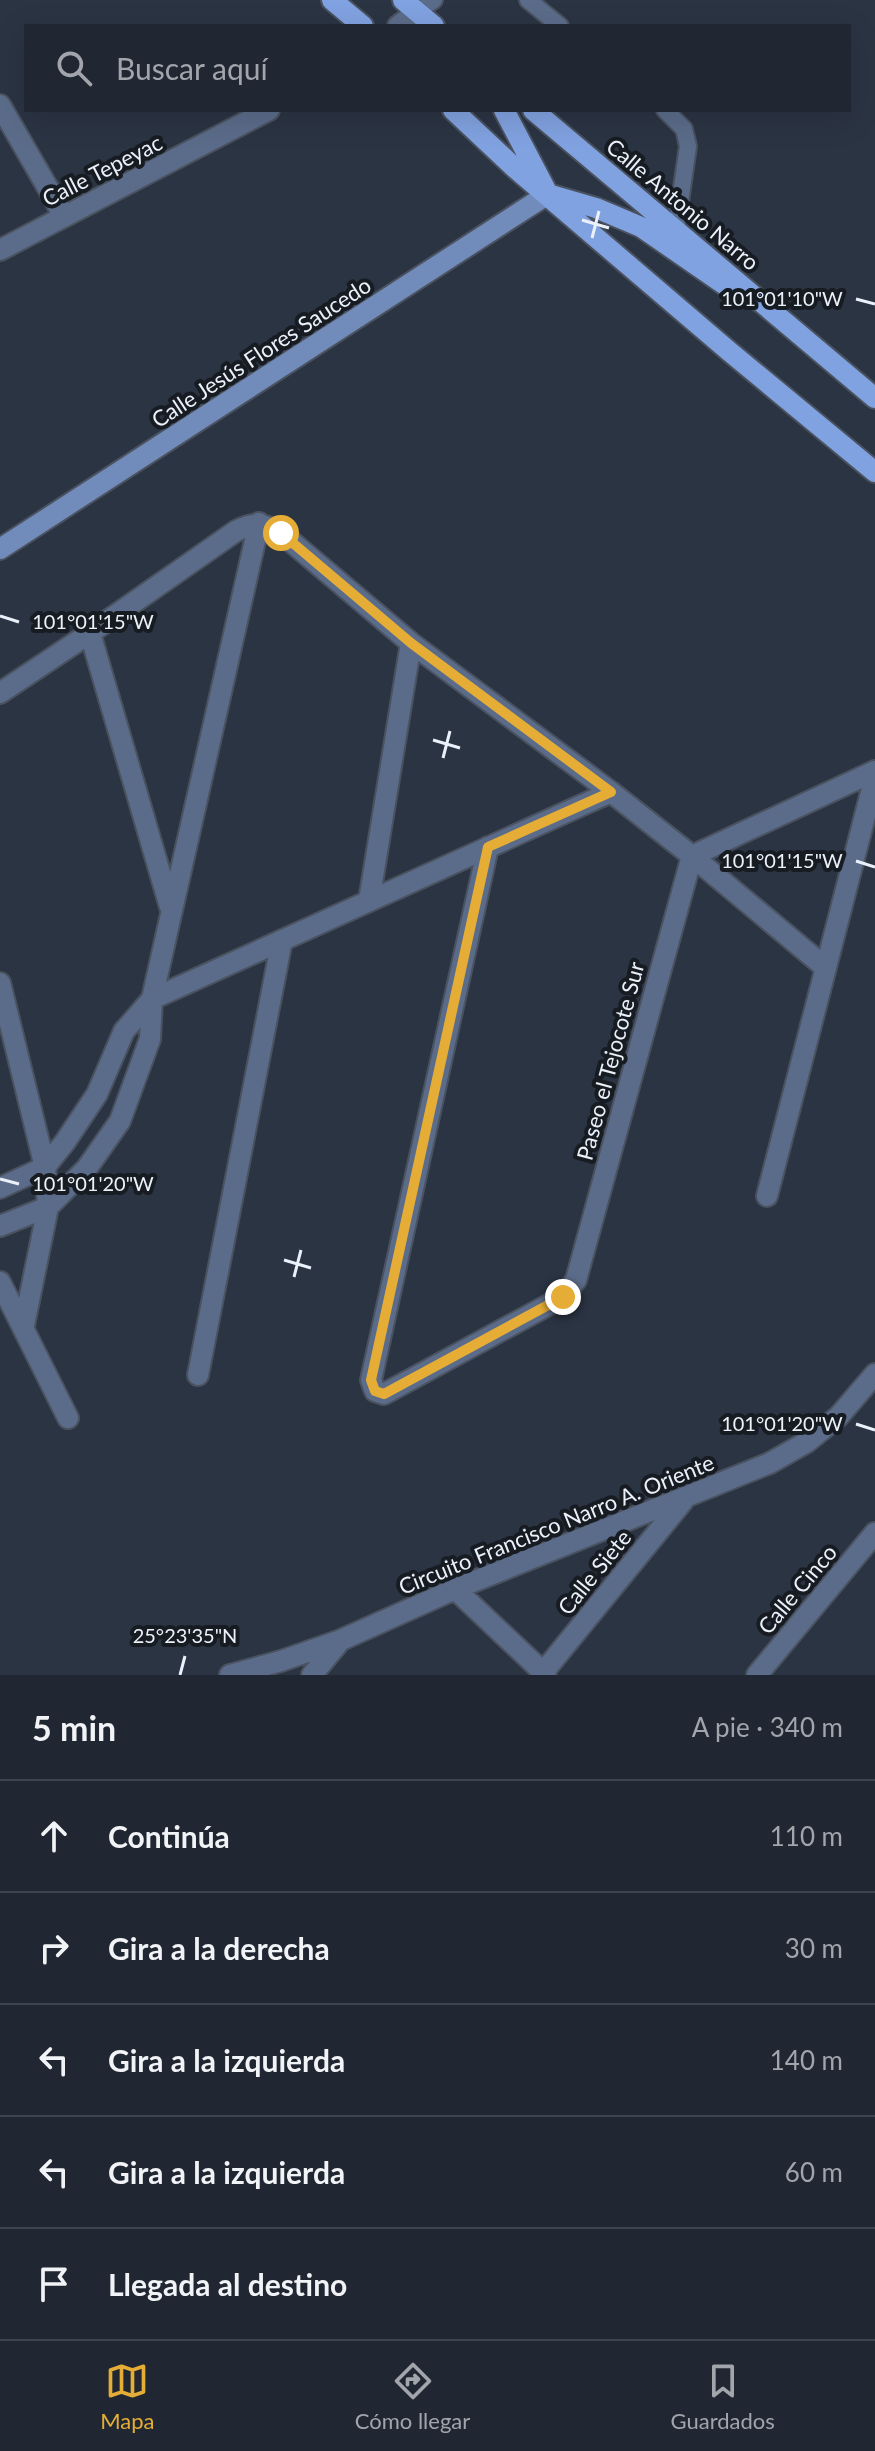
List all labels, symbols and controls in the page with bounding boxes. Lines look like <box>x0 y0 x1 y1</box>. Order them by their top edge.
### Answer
search box <box>24 24 851 112</box>
icon: search <box>52 46 96 90</box>
text: Buscar aquí <box>116 50 268 86</box>
street label: Calle Tepeyac <box>38 128 166 212</box>
street label: Calle Antonio Narro <box>601 132 765 276</box>
street label: Calle Jesús Flores Saucedo <box>146 271 376 433</box>
text: 101°01'10"W <box>721 286 843 310</box>
route start <box>263 515 299 551</box>
text: 101°01'15"W <box>32 609 154 633</box>
text: 101°01'15"W <box>721 848 843 872</box>
street label: Paseo el Tejocote Sur <box>571 959 649 1163</box>
text: 101°01'20"W <box>32 1171 154 1195</box>
route end <box>545 1279 581 1315</box>
text: 101°01'20"W <box>721 1411 843 1435</box>
street label: Circuito Francisco Narro A. Oriente <box>394 1448 718 1600</box>
street label: Calle Siete <box>552 1524 636 1620</box>
street label: Calle Cinco <box>752 1539 842 1639</box>
text: 25°23'35"N <box>133 1623 237 1647</box>
text: 5 min <box>32 1707 116 1748</box>
text: A pie · 340 m <box>692 1711 843 1743</box>
icon: ahead <box>32 1814 76 1858</box>
text: Continúa <box>108 1818 230 1854</box>
text: 110 m <box>770 1820 843 1852</box>
icon: right <box>32 1926 76 1970</box>
text: Gira a la derecha <box>108 1930 330 1966</box>
text: 30 m <box>785 1932 843 1964</box>
icon: left <box>32 2038 76 2082</box>
text: Gira a la izquierda <box>108 2042 345 2078</box>
text: 140 m <box>770 2044 843 2076</box>
icon: left <box>32 2150 76 2194</box>
text: Gira a la izquierda <box>108 2154 345 2190</box>
text: 60 m <box>785 2156 843 2188</box>
icon: arrive <box>32 2262 76 2306</box>
text: Llegada al destino <box>108 2266 347 2302</box>
tab: Mapa <box>100 2359 154 2434</box>
tab: Cómo llegar <box>355 2359 470 2434</box>
tab: Guardados <box>671 2359 775 2434</box>

